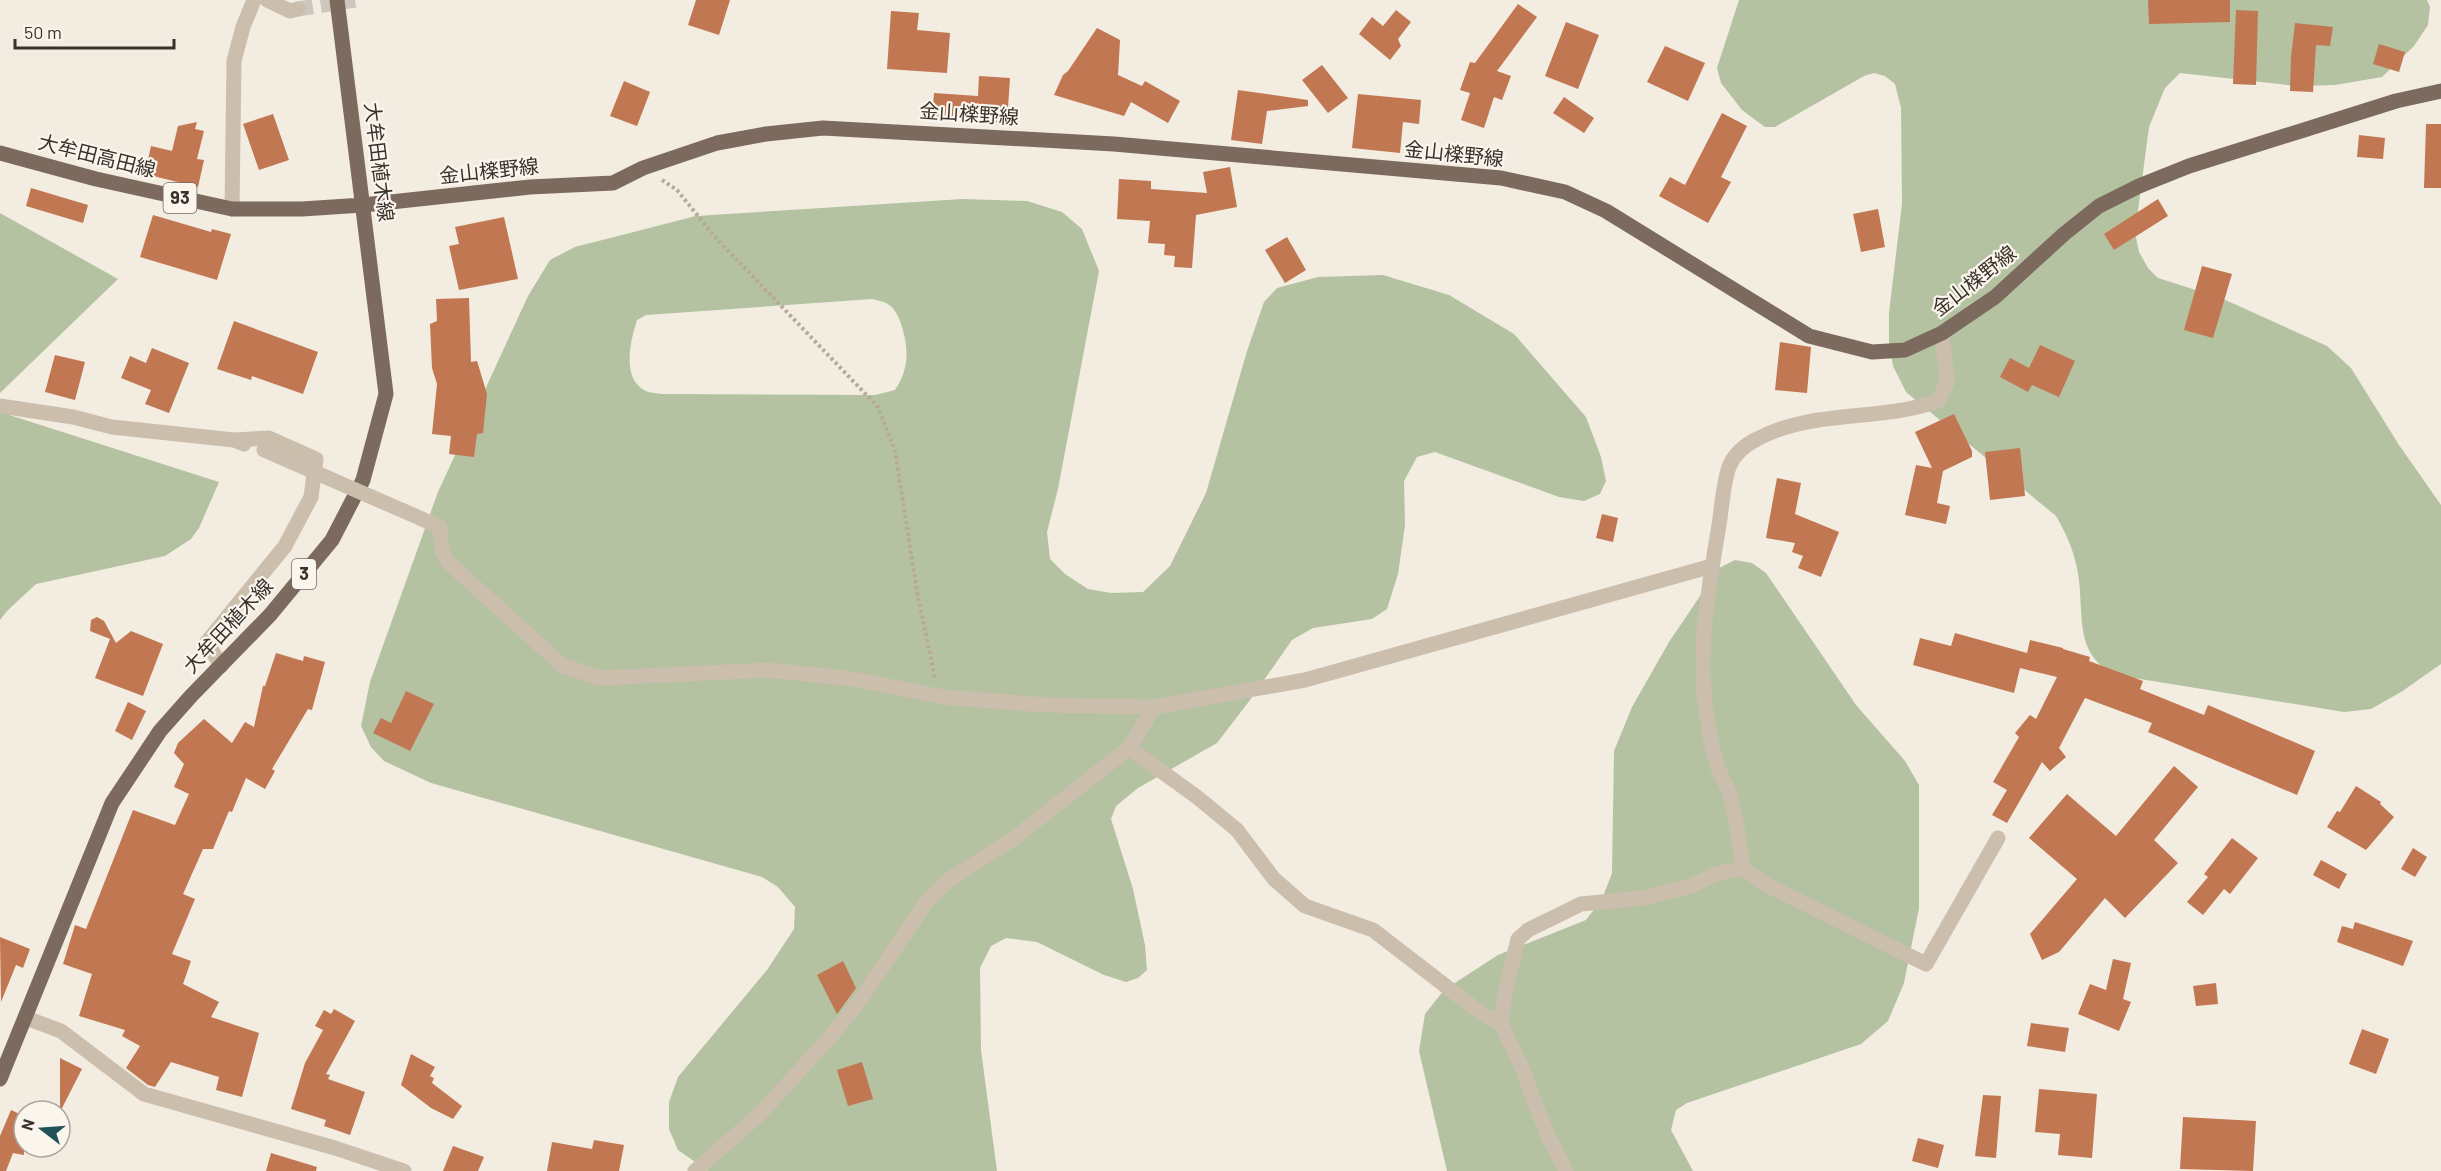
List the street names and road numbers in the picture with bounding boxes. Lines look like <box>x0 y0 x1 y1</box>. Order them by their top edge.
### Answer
street label: 金山檪野線 <box>918 98 1020 128</box>
street label: 大牟田植木線 <box>361 101 399 223</box>
street label: 大牟田高田線 <box>36 129 158 181</box>
street label: 金山檪野線 <box>1403 136 1505 170</box>
street label: 金山檪野線 <box>438 153 540 187</box>
road number: 93 <box>164 183 196 213</box>
street label: 金山檪野線 <box>1927 240 2020 320</box>
road number: 3 <box>292 559 316 589</box>
street label: 大牟田植木線 <box>178 573 277 677</box>

